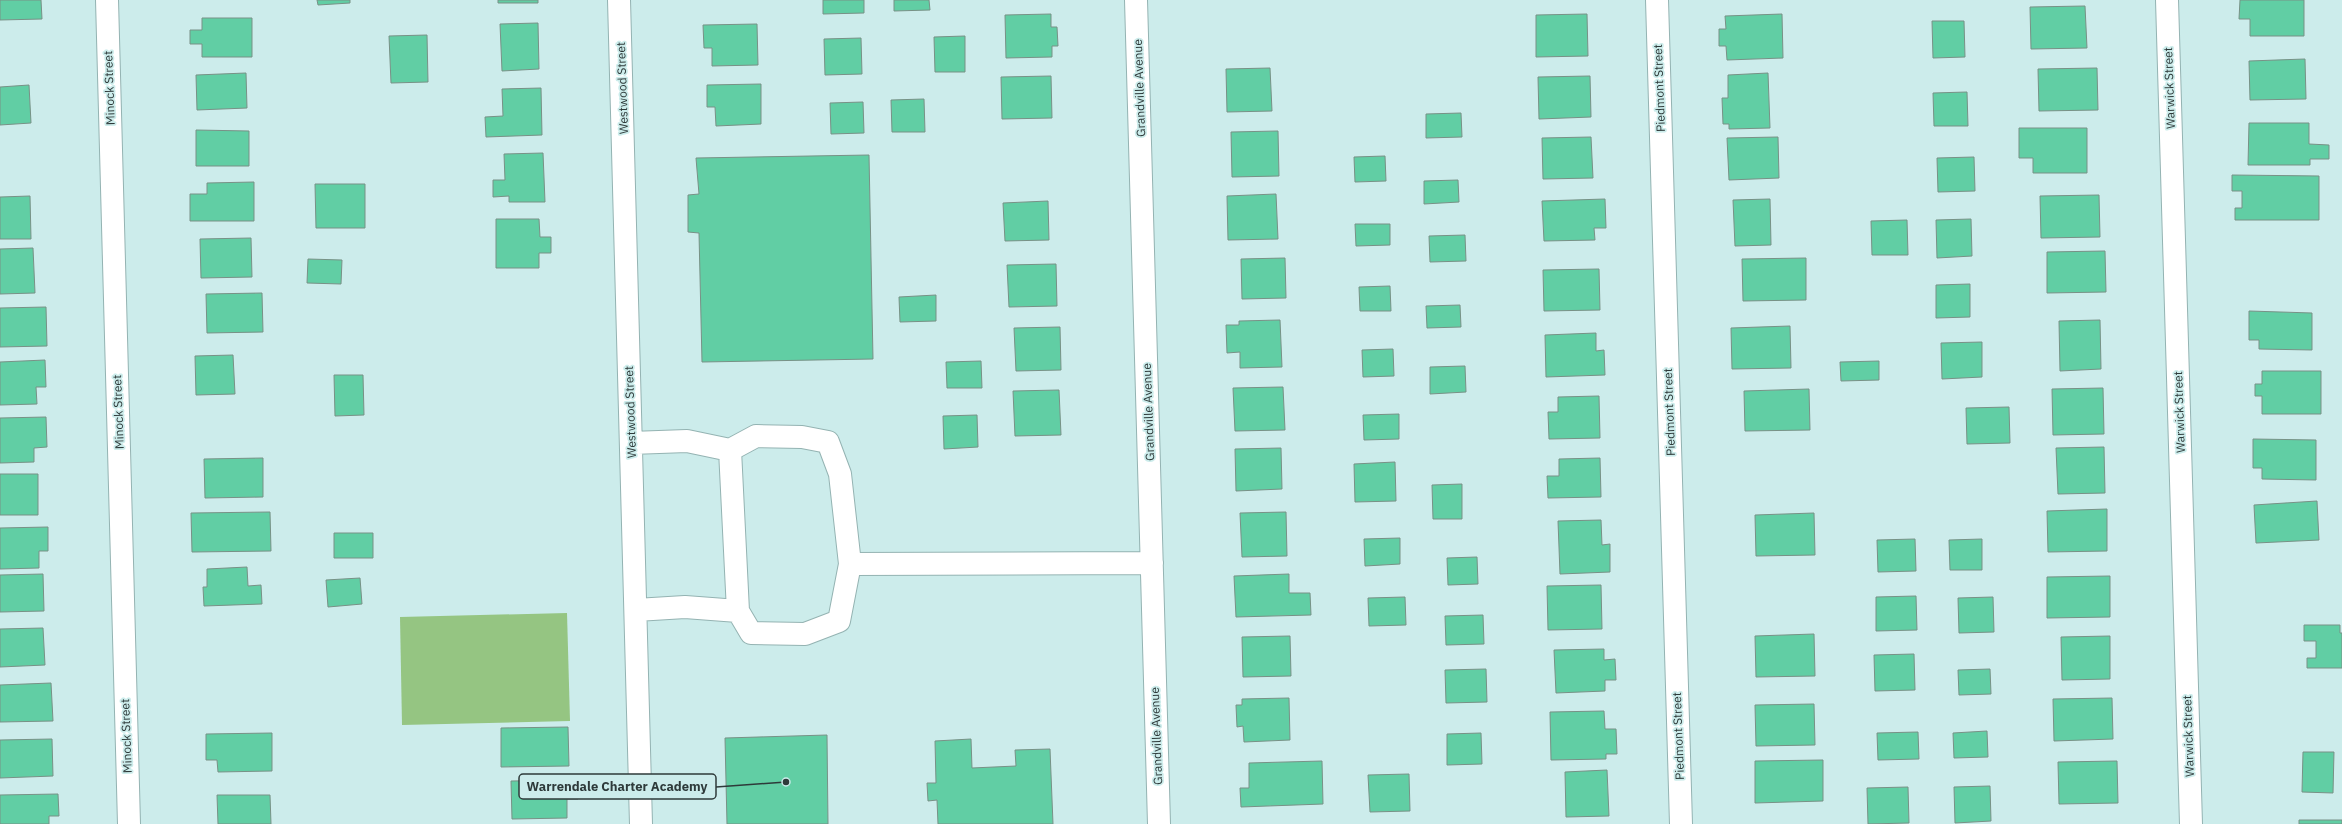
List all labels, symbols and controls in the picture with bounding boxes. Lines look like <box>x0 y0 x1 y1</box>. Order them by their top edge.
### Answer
street label: Grandville Avenue <box>1130 38 1148 137</box>
street label: Westwood Street <box>613 42 631 134</box>
street label: Piedmont Street <box>1650 44 1668 132</box>
street label: Warwick Street <box>2160 47 2178 129</box>
street label: Minock Street <box>100 51 118 125</box>
street label: Grandville Avenue <box>1139 362 1157 461</box>
street label: Westwood Street <box>621 366 639 458</box>
street label: Piedmont Street <box>1660 368 1678 456</box>
street label: Warwick Street <box>2170 371 2188 453</box>
street label: Minock Street <box>109 375 127 449</box>
street label: Grandville Avenue <box>1147 686 1165 785</box>
street label: Piedmont Street <box>1669 692 1687 780</box>
street label: Warwick Street <box>2179 695 2197 777</box>
street label: Minock Street <box>117 699 135 773</box>
callout: Warrendale Charter Academy <box>519 774 716 799</box>
text: Warrendale Charter Academy <box>527 778 708 795</box>

